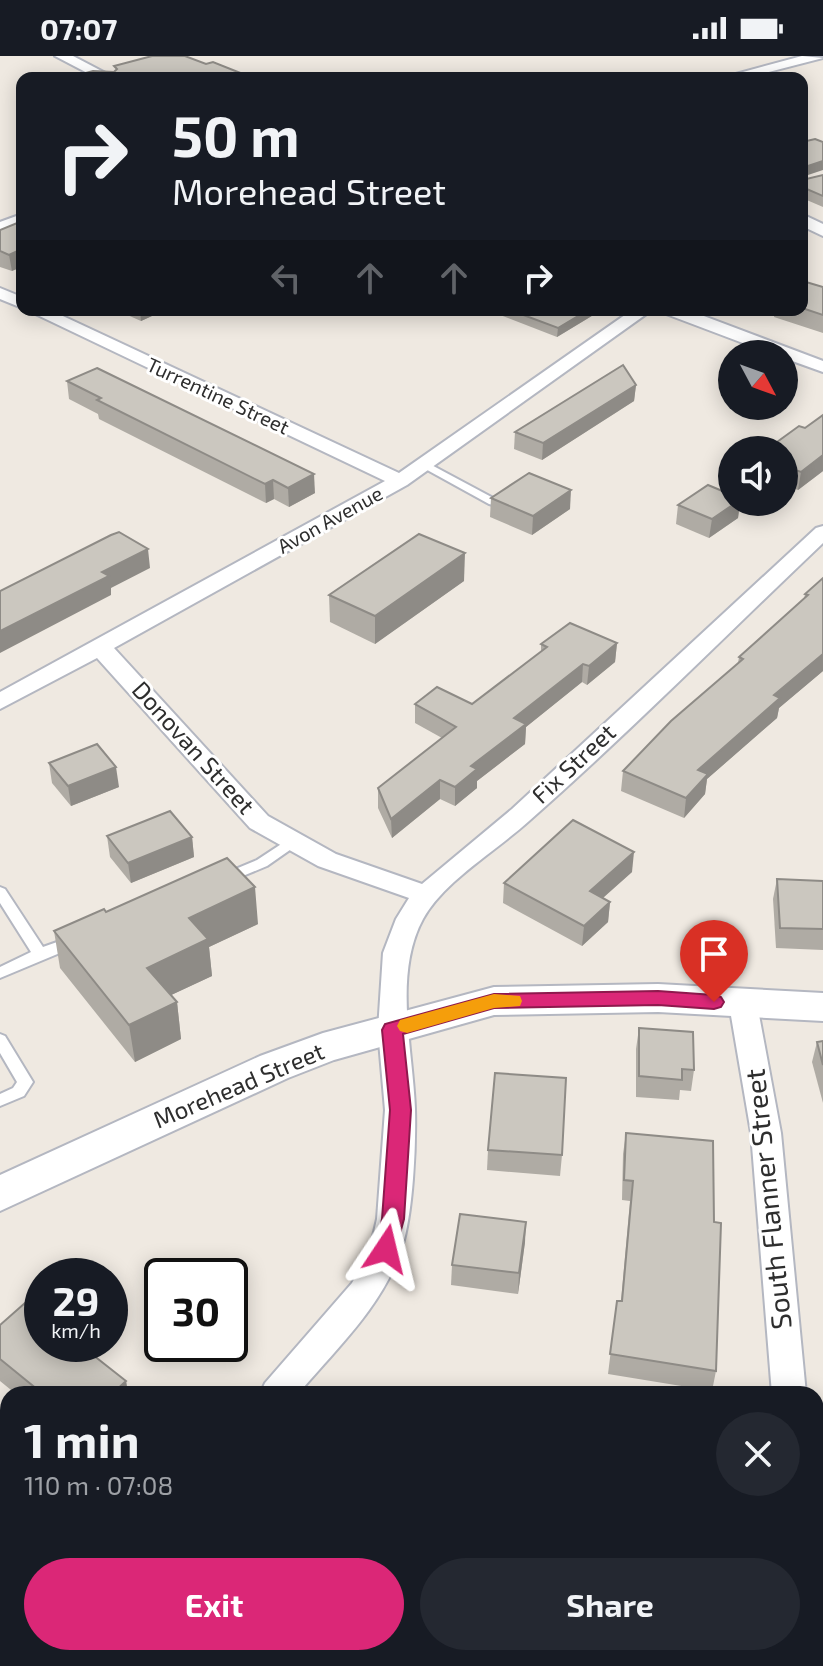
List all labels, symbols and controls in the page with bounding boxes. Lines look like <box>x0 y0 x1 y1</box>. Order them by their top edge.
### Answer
text: 07:07 <box>40 10 117 46</box>
text: 50 m <box>172 101 300 168</box>
icon: right <box>40 104 144 208</box>
text: Morehead Street <box>172 169 446 212</box>
icon: left <box>264 256 308 300</box>
icon: ahead <box>348 256 392 300</box>
icon: ahead <box>432 256 476 300</box>
icon: right <box>516 256 560 300</box>
north arrow <box>718 340 798 420</box>
map controls <box>718 340 798 516</box>
street label: Turrentine Street <box>143 352 294 439</box>
button: sound <box>718 436 798 516</box>
street label: Avon Avenue <box>273 480 386 558</box>
street label: Donovan Street <box>127 675 261 819</box>
street label: Fix Street <box>525 717 621 809</box>
pin <box>680 920 748 1002</box>
icon: arrive <box>692 932 736 976</box>
street label: Morehead Street <box>149 1036 328 1134</box>
street label: South Flanner Street <box>736 1067 798 1331</box>
position arrow <box>344 1207 428 1291</box>
speed limit sign: 30 <box>144 1258 248 1362</box>
text: 29 <box>53 1276 99 1324</box>
text: km/h <box>51 1318 101 1342</box>
text: 1 min <box>24 1410 140 1468</box>
button: close <box>716 1412 800 1496</box>
text: 110 m · 07:08 <box>24 1469 173 1500</box>
button: Exit <box>24 1558 404 1650</box>
button: Share <box>420 1558 800 1650</box>

